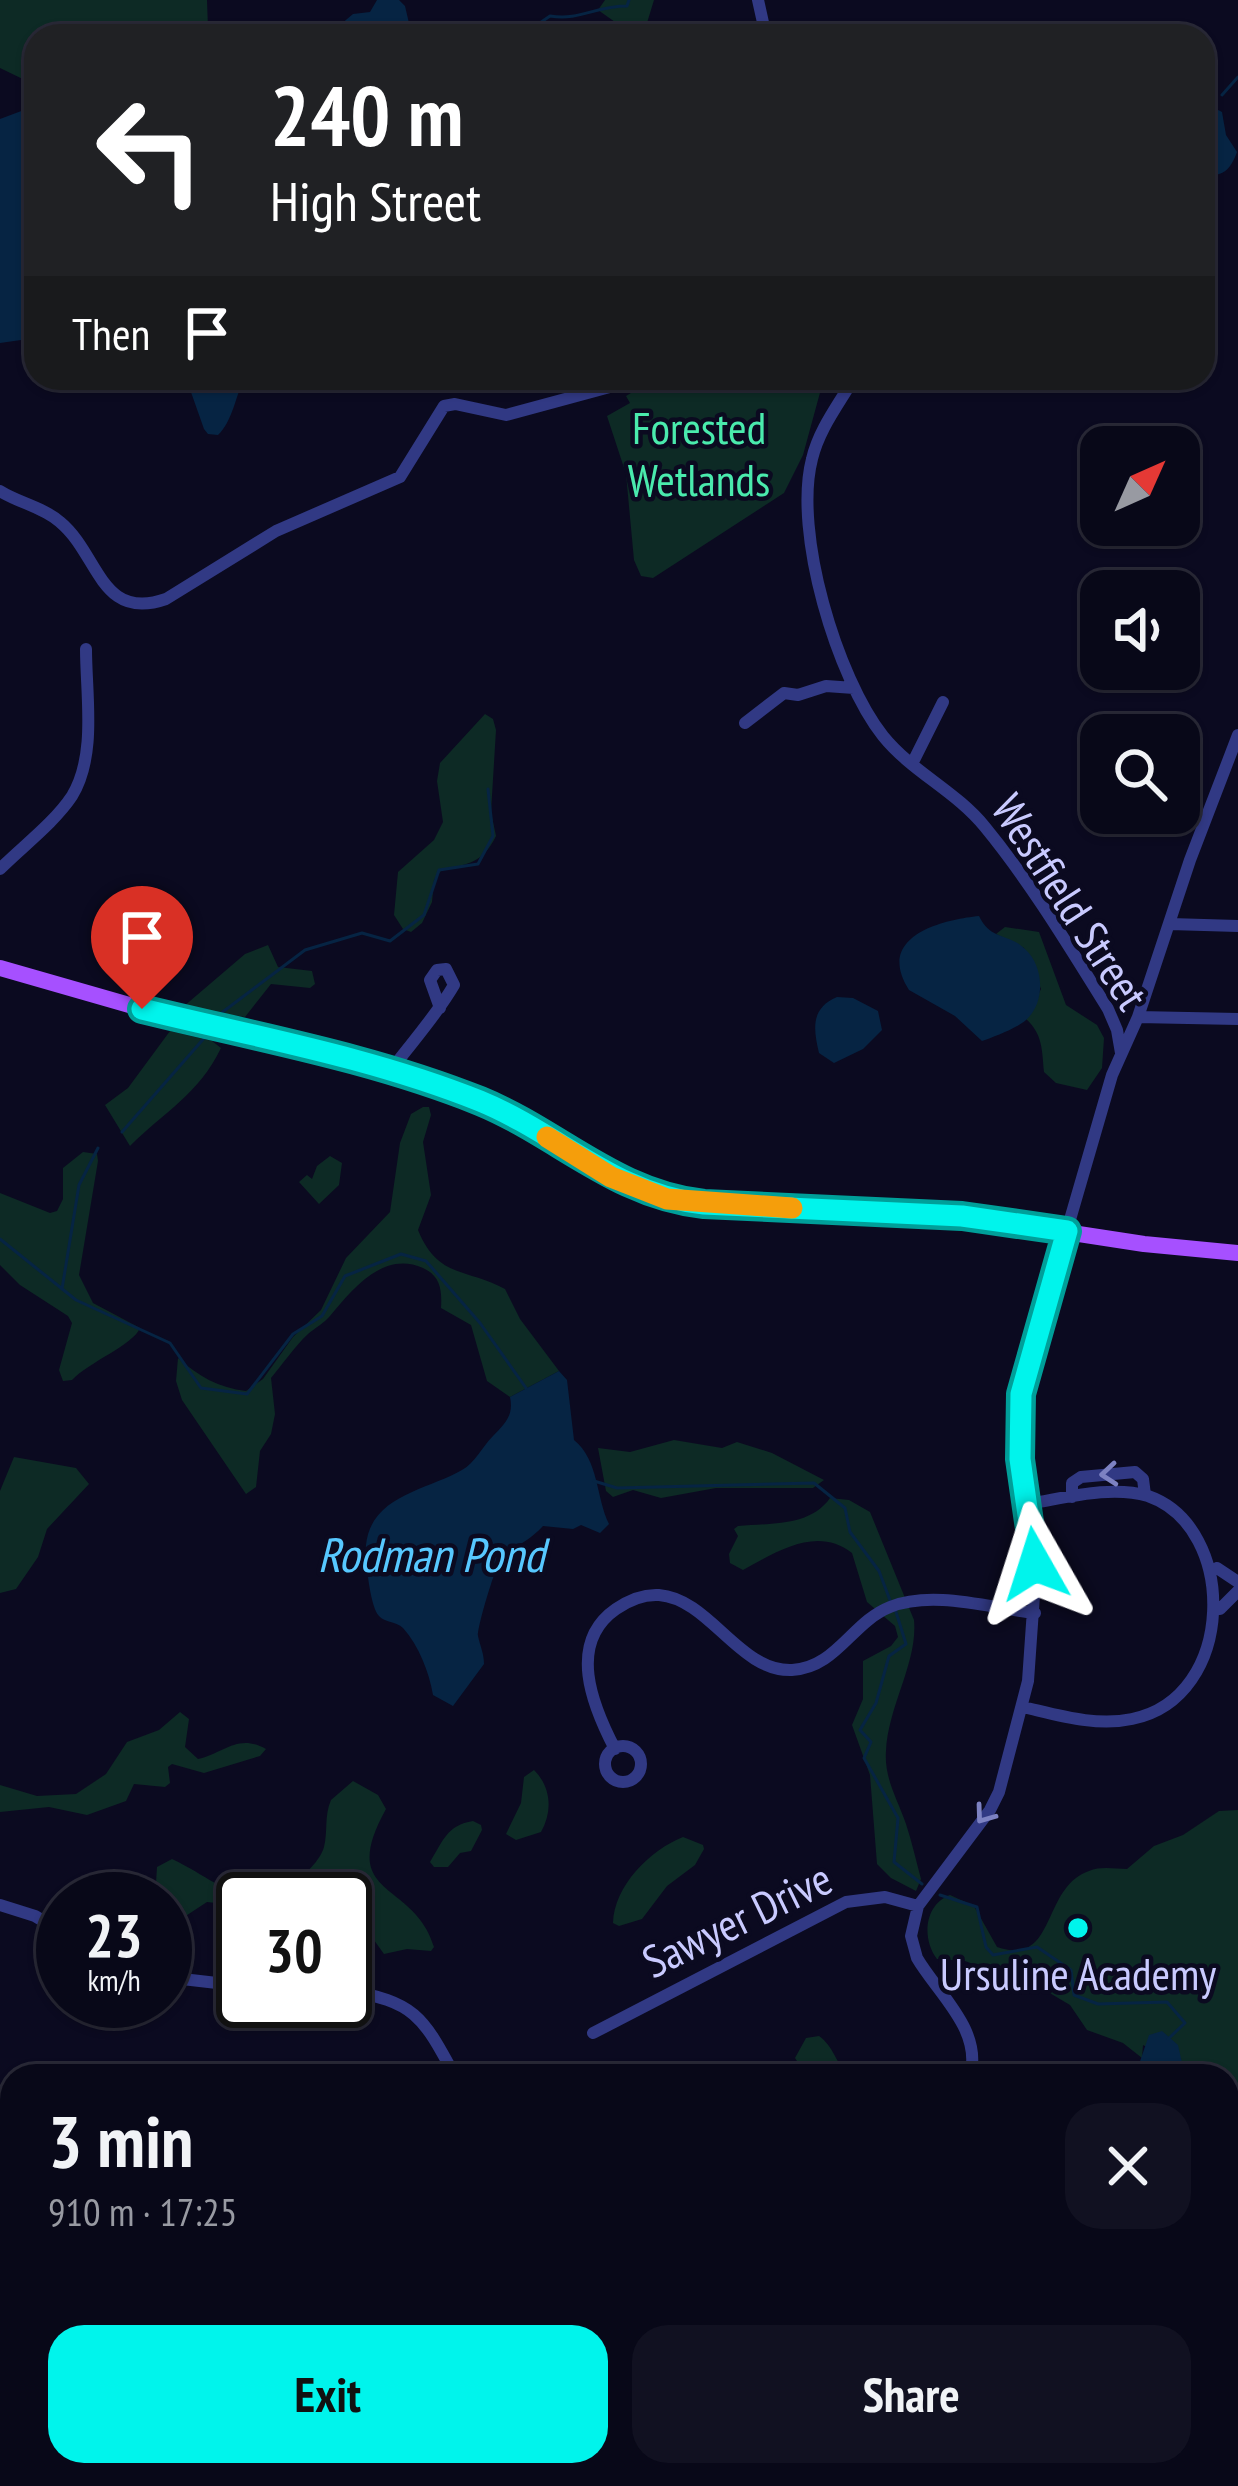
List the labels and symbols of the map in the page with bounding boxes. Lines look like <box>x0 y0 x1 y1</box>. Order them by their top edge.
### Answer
park label: Forested Wetlands <box>628 398 770 508</box>
north arrow <box>1080 426 1200 546</box>
street label: Westfield Street <box>980 783 1162 1021</box>
pin <box>91 886 193 1009</box>
one-way arrow <box>1099 1461 1118 1486</box>
position arrow <box>972 1501 1098 1627</box>
water label: Rodman Pond <box>317 1523 551 1585</box>
one-way arrow <box>976 1802 998 1823</box>
street label: Sawyer Drive <box>632 1848 841 1990</box>
speed limit sign: 30 <box>216 1872 372 2028</box>
marker: Ursuline Academy <box>1065 1915 1091 1941</box>
place label: Ursuline Academy <box>940 1944 1216 2002</box>

